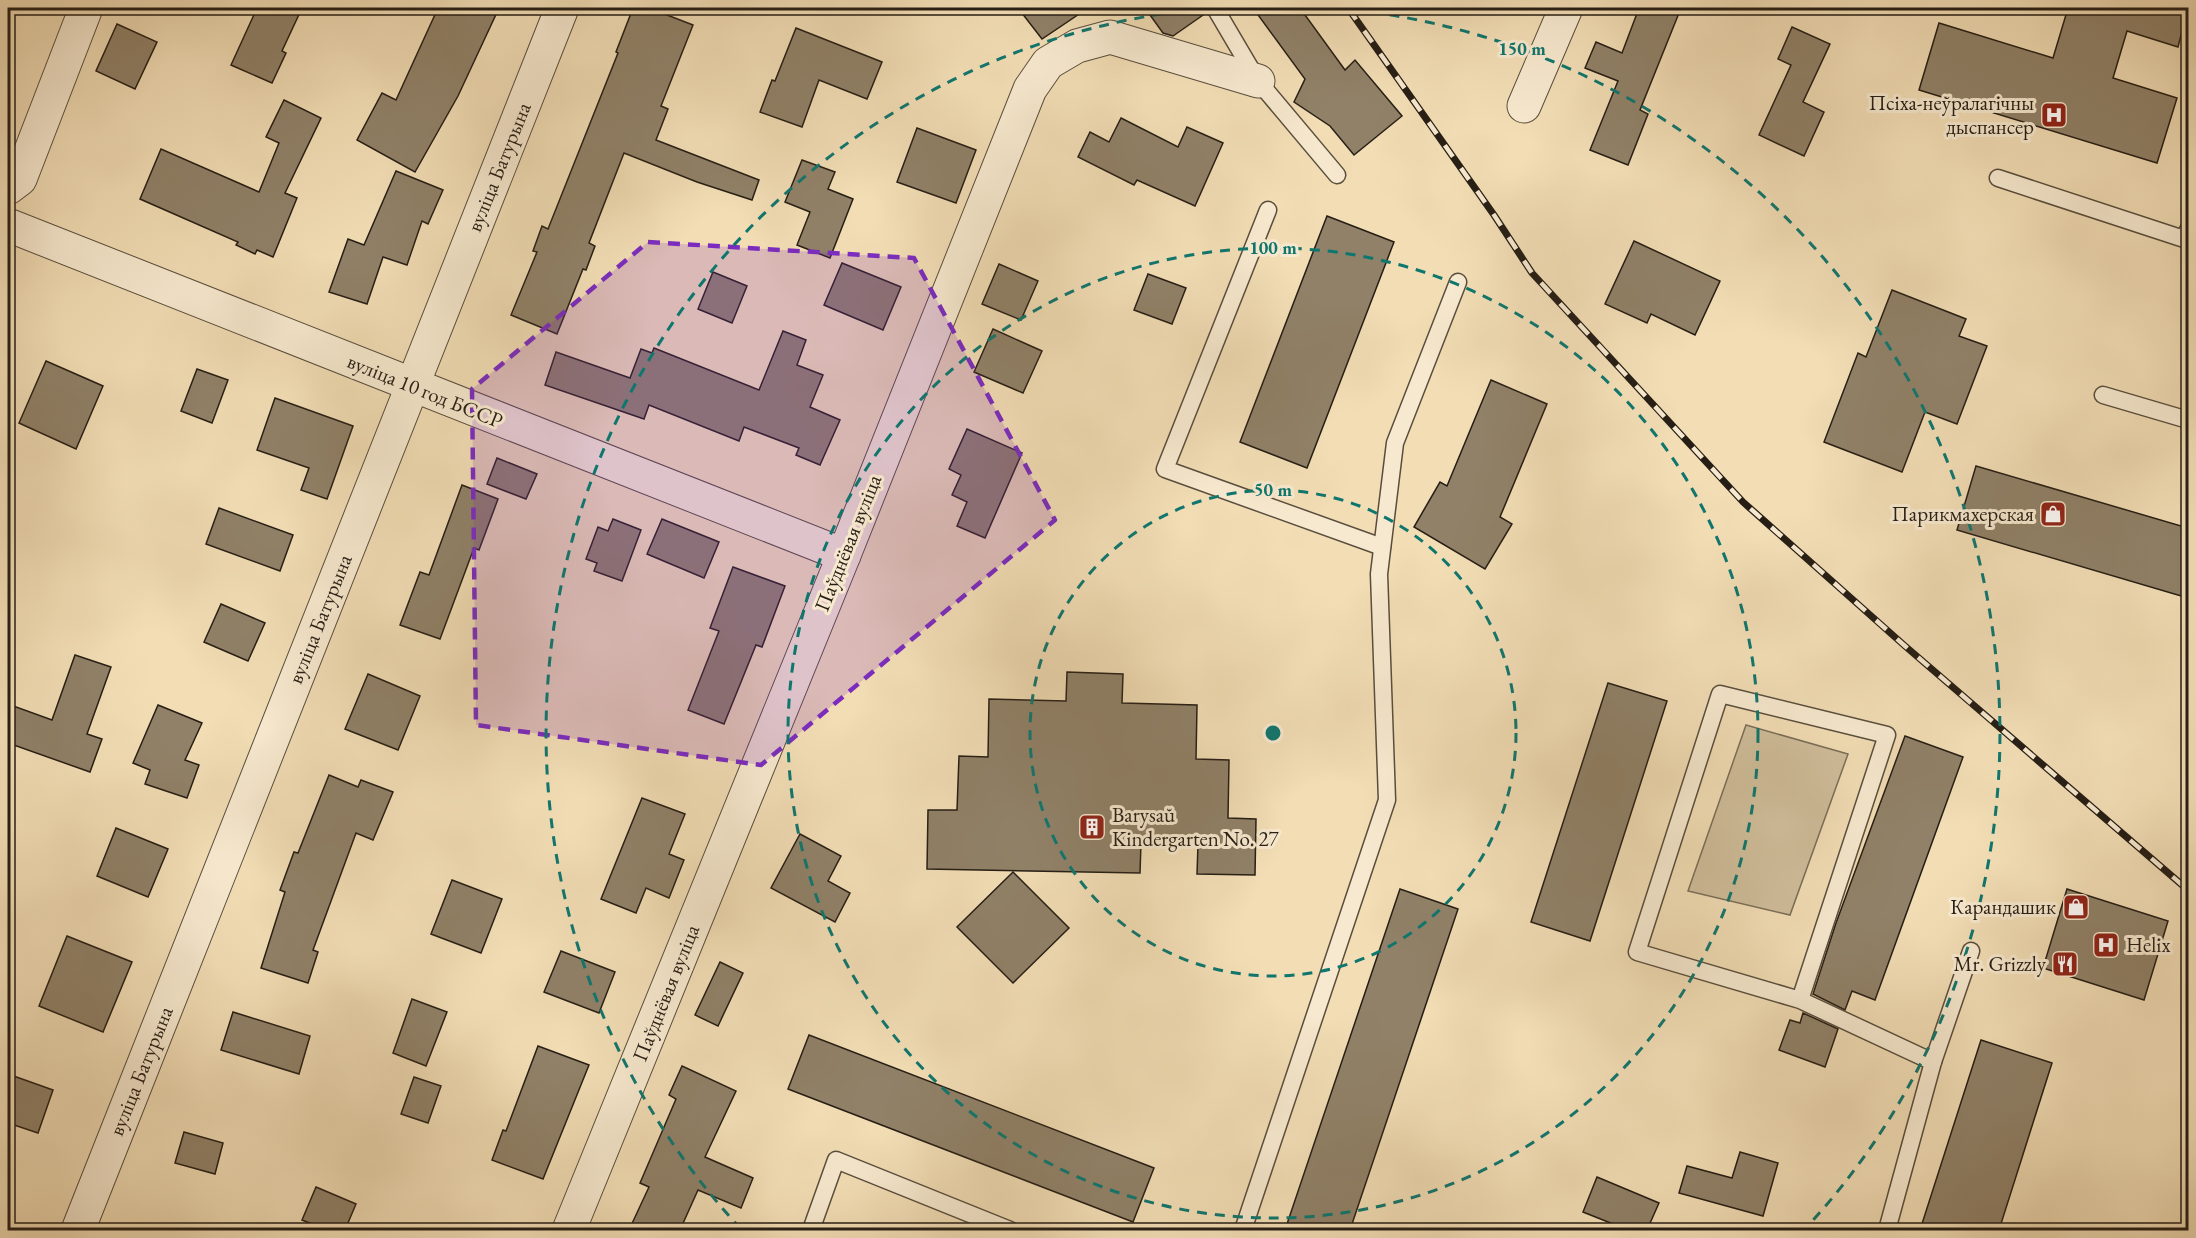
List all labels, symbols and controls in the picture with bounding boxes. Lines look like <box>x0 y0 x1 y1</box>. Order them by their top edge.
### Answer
text: 150 m <box>1498 37 1546 60</box>
place label: Псіха-неўралагічны дыспансер <box>1869 89 2034 140</box>
street label: вуліца Батурына <box>460 97 537 236</box>
hospital icon: Псіха-неўралагічны дыспансер <box>2039 100 2069 130</box>
text: 100 m <box>1249 236 1297 259</box>
street label: вуліца 10 год БССР <box>344 347 507 434</box>
street label: Паўднёвая вуліца <box>808 470 888 615</box>
text: 50 m <box>1254 478 1292 501</box>
shop icon: Парикмахерская <box>2038 499 2068 529</box>
place label: Парикмахерская <box>1891 500 2034 527</box>
street label: вуліца Батурына <box>281 549 358 688</box>
centre of rings <box>1263 723 1283 743</box>
place label: Barysaŭ Kindergarten No. 27 <box>1112 801 1280 852</box>
building icon: Barysaŭ Kindergarten No. 27 <box>1077 812 1107 842</box>
shop icon: Карандашик <box>2061 892 2091 922</box>
place label: Карандашик <box>1950 893 2056 920</box>
street label: Паўднёвая вуліца <box>626 920 706 1065</box>
hospital icon: Helix <box>2091 930 2121 960</box>
place label: Helix <box>2126 931 2170 958</box>
restaurant icon: Mr. Grizzly <box>2050 949 2080 979</box>
place label: Mr. Grizzly <box>1953 950 2047 977</box>
street label: вуліца Батурына <box>102 1001 179 1140</box>

